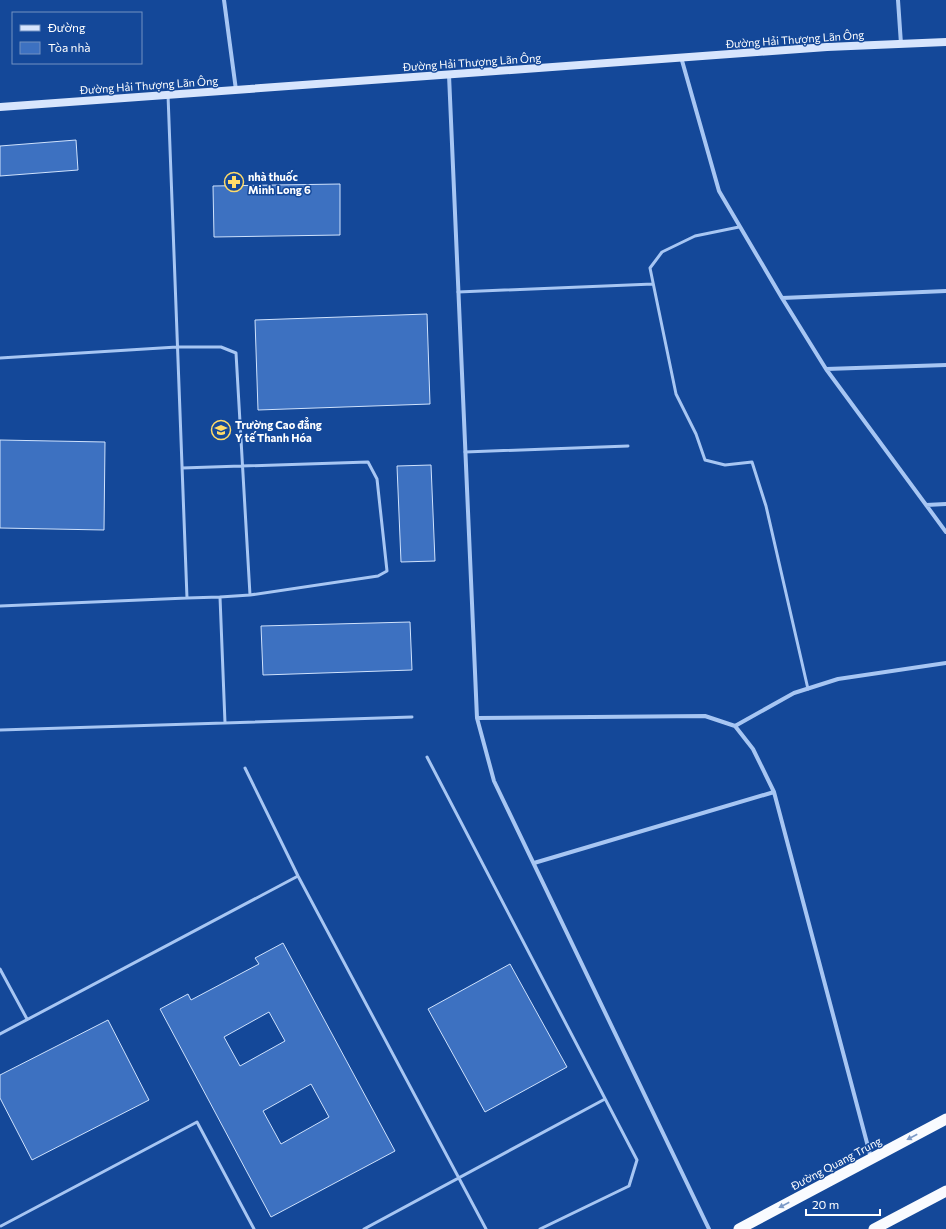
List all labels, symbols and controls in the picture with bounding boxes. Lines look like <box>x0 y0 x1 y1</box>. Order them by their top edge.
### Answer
legend <box>12 12 142 64</box>
text: Đường <box>47 20 86 34</box>
street label: Đường Hải Thượng Lãn Ông <box>724 27 865 50</box>
text: Tòa nhà <box>48 40 90 54</box>
street label: Đường Hải Thượng Lãn Ông <box>401 50 542 73</box>
street label: Đường Hải Thượng Lãn Ông <box>78 73 219 96</box>
place label: nhà thuốc Minh Long 6 <box>248 170 311 196</box>
pharmacy icon: nhà thuốc Minh Long 6 <box>223 171 245 193</box>
place label: Trường Cao đẳng Y tế Thanh Hóa <box>235 417 322 444</box>
school or university icon: Trường Cao đẳng Y tế Thanh Hóa <box>210 419 232 441</box>
street label: Đường Quang Trung <box>788 1134 883 1193</box>
one-way arrow <box>906 1134 917 1141</box>
scale bar <box>806 1191 880 1217</box>
text: 20 m <box>812 1197 839 1211</box>
one-way arrow <box>778 1202 790 1208</box>

